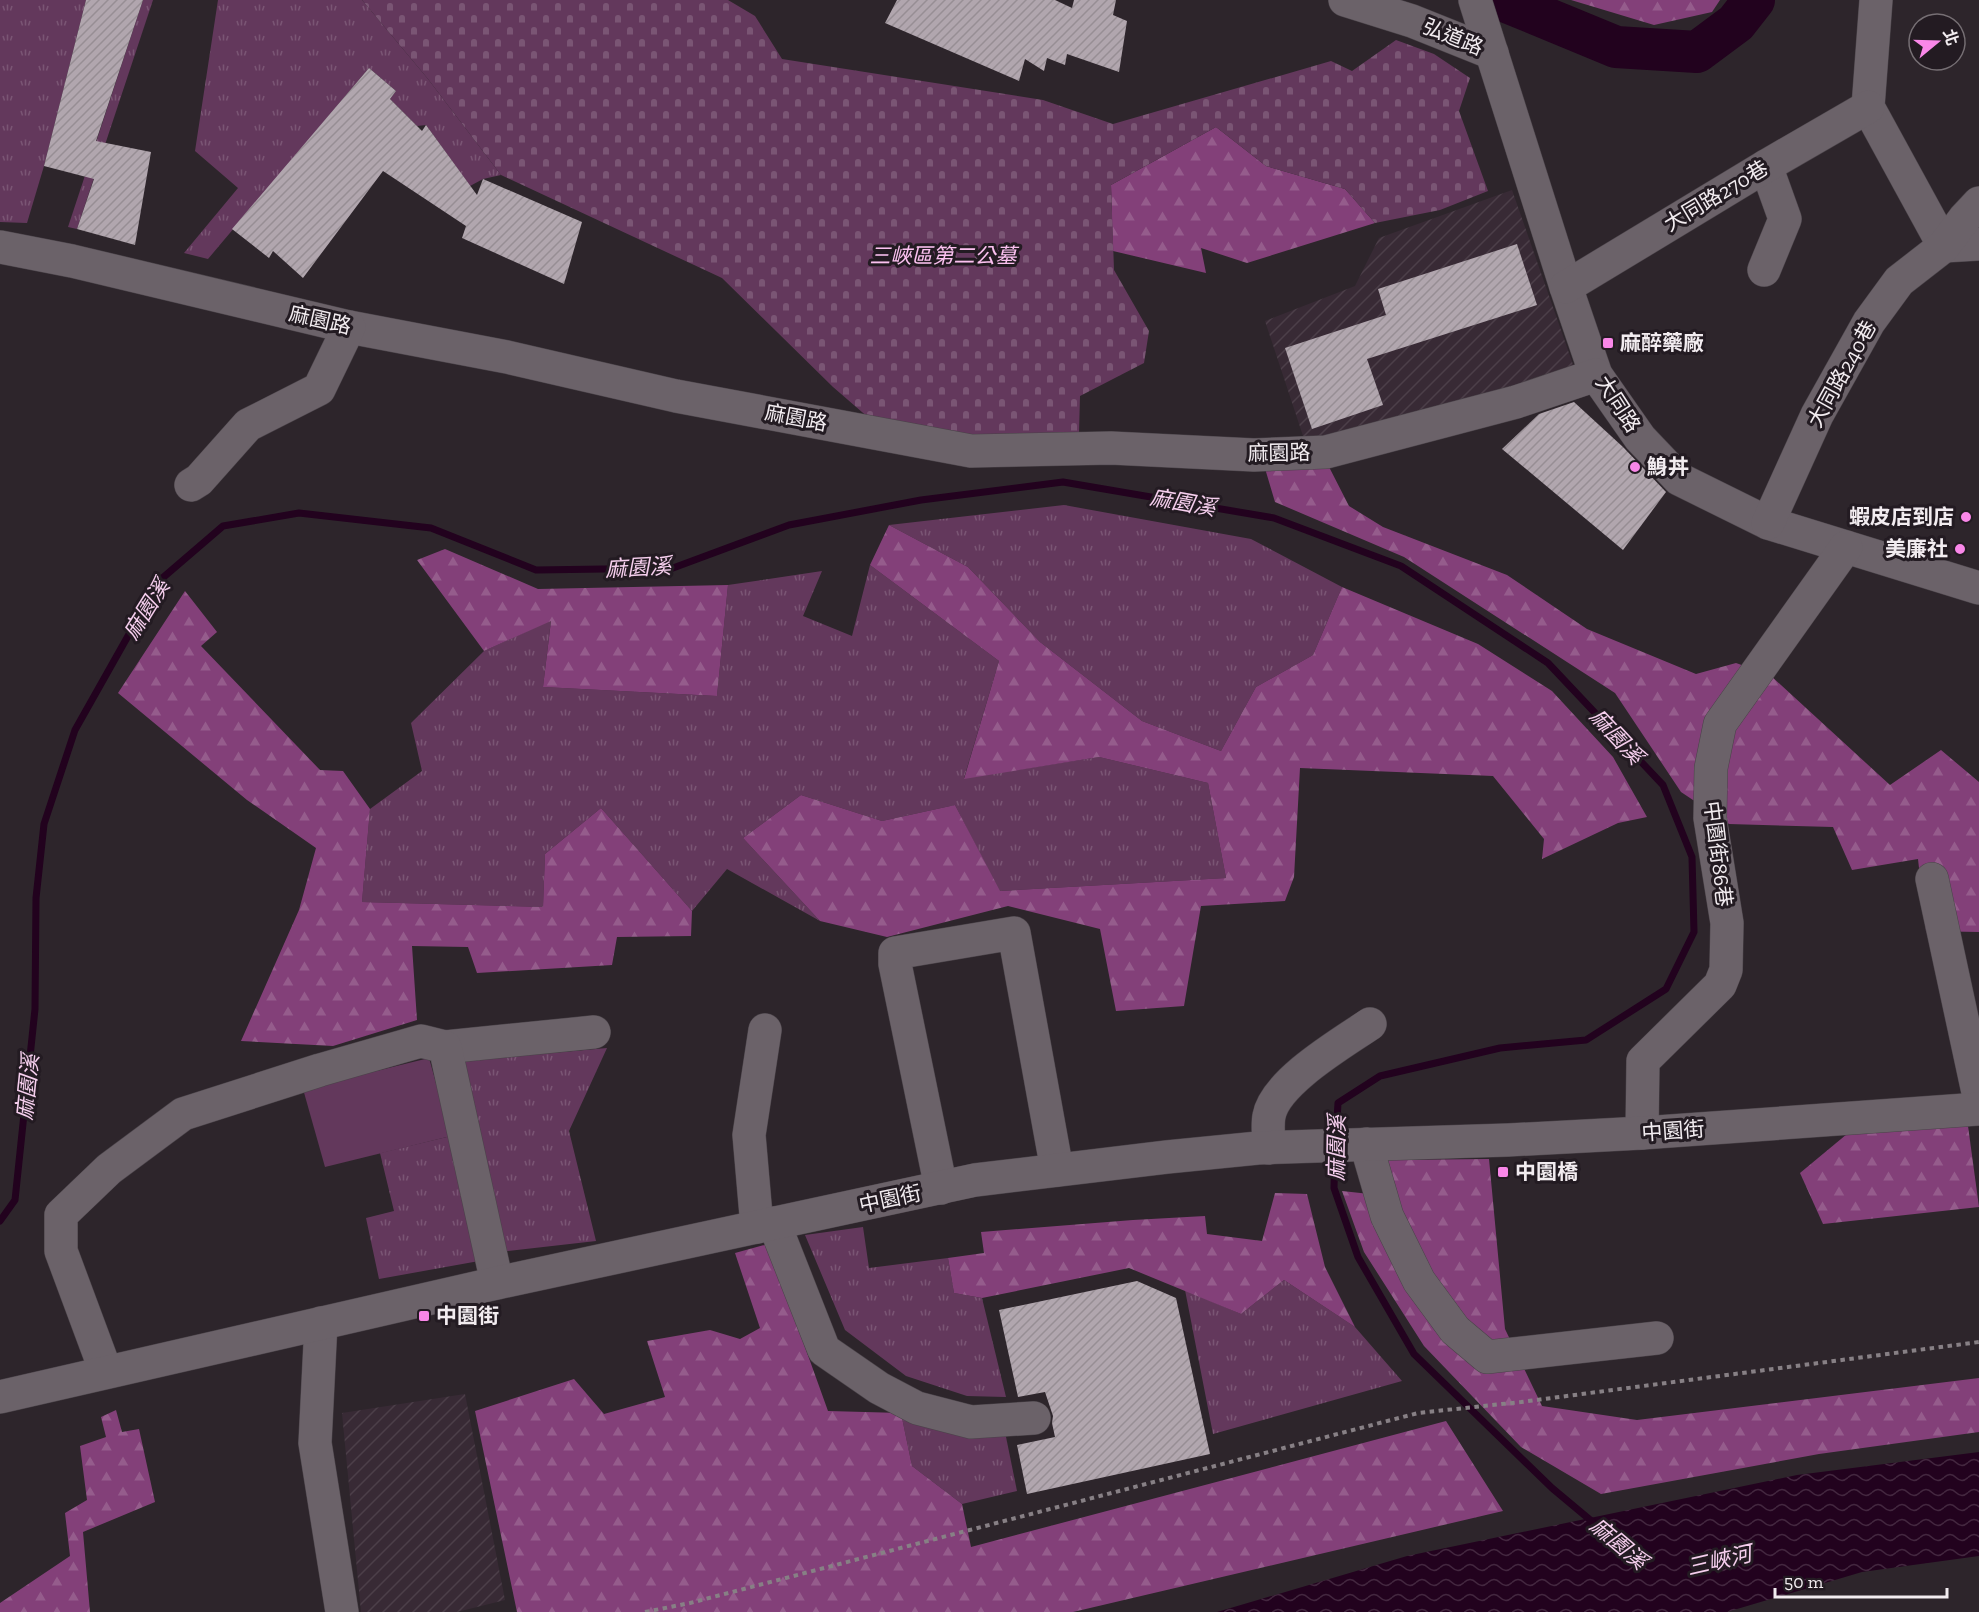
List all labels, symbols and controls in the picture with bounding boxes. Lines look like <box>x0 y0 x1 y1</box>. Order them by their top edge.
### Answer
north arrow <box>1907 12 1967 72</box>
street label: 弘道路 <box>1419 13 1487 60</box>
text: 北 <box>1939 27 1962 48</box>
street label: 大同路270巷 <box>1659 155 1772 236</box>
park label: 三峽區第二公墓 <box>870 243 1019 268</box>
street label: 麻園路 <box>287 300 354 339</box>
street label: 大同路240巷 <box>1802 316 1881 432</box>
place label: 麻醉藥廠 <box>1620 330 1704 355</box>
marker: 麻醉藥廠 <box>1601 336 1615 350</box>
street label: 大同路 <box>1591 371 1646 437</box>
street label: 麻園路 <box>763 399 829 436</box>
street label: 麻園路 <box>1247 439 1311 466</box>
place label: 鯓丼 <box>1647 454 1689 479</box>
marker: 鯓丼 <box>1628 460 1642 474</box>
water label: 麻園溪 <box>1148 483 1221 522</box>
place label: 蝦皮店到店 <box>1849 504 1954 529</box>
marker: 蝦皮店到店 <box>1959 510 1973 524</box>
place label: 美廉社 <box>1885 536 1948 561</box>
marker: 美廉社 <box>1953 542 1967 556</box>
water label: 麻園溪 <box>604 552 675 583</box>
water label: 麻園溪 <box>117 572 177 644</box>
water label: 麻園溪 <box>1584 703 1651 772</box>
street label: 中園街86巷 <box>1700 800 1737 908</box>
water label: 麻園溪 <box>11 1050 45 1121</box>
water label: 麻園溪 <box>1322 1112 1351 1181</box>
street label: 中園街 <box>1641 1116 1705 1145</box>
place label: 中園橋 <box>1515 1159 1578 1184</box>
marker: 中園橋 <box>1496 1165 1510 1179</box>
street label: 中園街 <box>856 1180 923 1217</box>
place label: 中園街 <box>436 1303 499 1328</box>
marker: 中園街 <box>417 1309 431 1323</box>
water label: 麻園溪 <box>1585 1512 1655 1577</box>
water label: 三峽河 <box>1684 1539 1758 1581</box>
scale bar <box>1775 1561 1948 1599</box>
text: 50 m <box>1784 1571 1824 1593</box>

